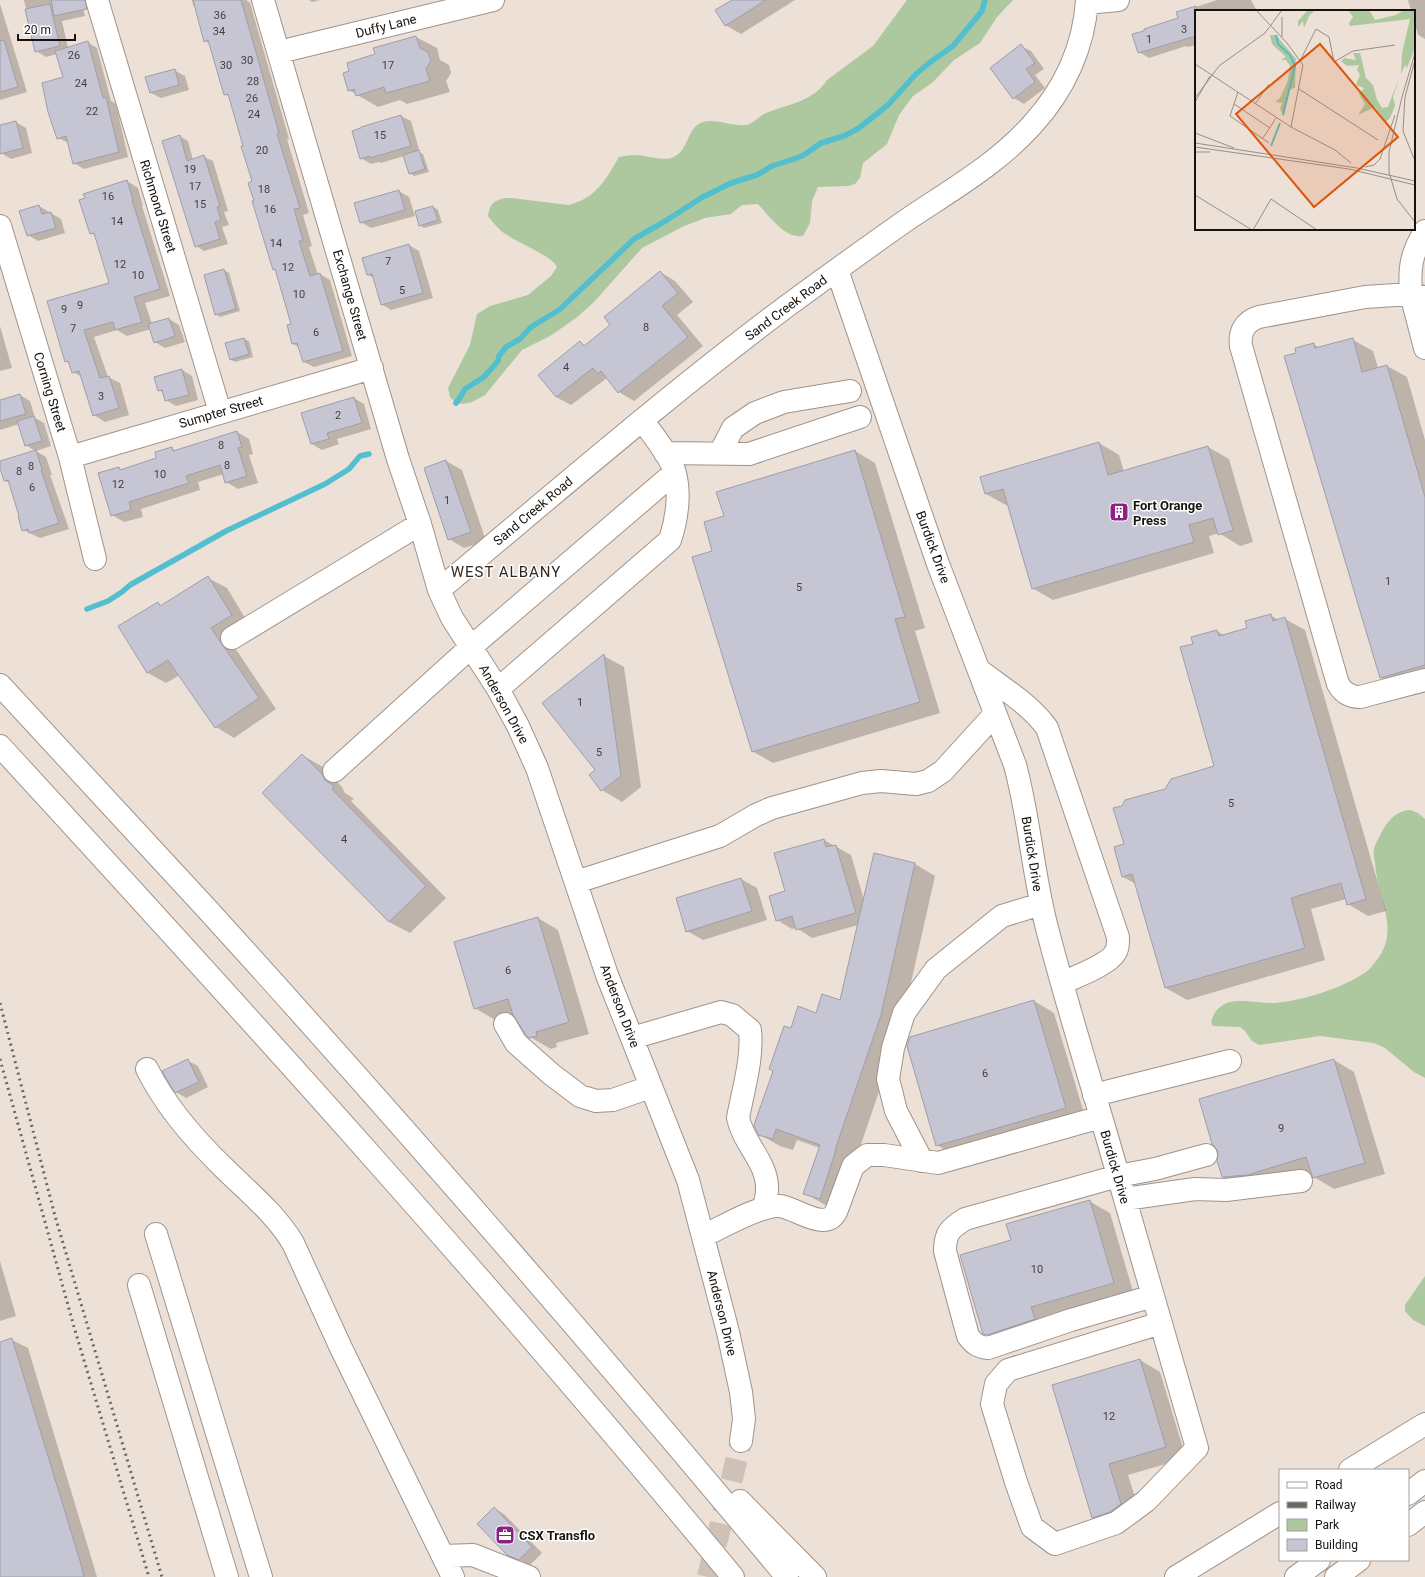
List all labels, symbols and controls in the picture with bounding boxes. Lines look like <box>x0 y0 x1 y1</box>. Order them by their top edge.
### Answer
house number: 36 <box>214 9 226 22</box>
inset map <box>1195 10 1415 230</box>
street label: Duffy Lane <box>354 11 418 41</box>
scale bar <box>18 16 75 42</box>
text: 20 m <box>24 23 51 37</box>
house number: 3 <box>1181 23 1187 36</box>
house number: 34 <box>213 25 225 38</box>
house number: 1 <box>1146 33 1152 46</box>
house number: 26 <box>68 49 80 62</box>
house number: 30 <box>241 54 253 67</box>
house number: 30 <box>220 59 232 72</box>
house number: 17 <box>382 59 394 72</box>
house number: 28 <box>247 75 259 88</box>
house number: 24 <box>75 77 87 90</box>
house number: 26 <box>246 92 258 105</box>
house number: 22 <box>86 105 98 118</box>
house number: 24 <box>248 108 260 121</box>
house number: 15 <box>374 129 386 142</box>
house number: 20 <box>256 144 268 157</box>
street label: Richmond Street <box>137 158 179 254</box>
house number: 19 <box>184 163 196 176</box>
house number: 17 <box>189 180 201 193</box>
house number: 18 <box>258 183 270 196</box>
house number: 16 <box>102 190 114 203</box>
house number: 15 <box>194 198 206 211</box>
house number: 16 <box>264 203 276 216</box>
house number: 14 <box>111 215 123 228</box>
house number: 14 <box>270 237 282 250</box>
street label: Exchange Street <box>330 248 370 342</box>
house number: 7 <box>385 255 391 268</box>
house number: 12 <box>114 258 126 271</box>
house number: 12 <box>282 261 294 274</box>
house number: 10 <box>132 269 144 282</box>
street label: Sand Creek Road <box>742 272 830 344</box>
house number: 5 <box>399 284 405 297</box>
house number: 10 <box>293 288 305 301</box>
house number: 9 <box>77 299 83 312</box>
house number: 9 <box>61 303 67 316</box>
house number: 8 <box>643 321 649 334</box>
house number: 7 <box>70 322 76 335</box>
house number: 6 <box>313 326 319 339</box>
street label: Corning Street <box>31 350 69 434</box>
house number: 4 <box>563 361 569 374</box>
house number: 3 <box>98 390 104 403</box>
street label: Sumpter Street <box>177 393 265 431</box>
house number: 2 <box>335 409 341 422</box>
house number: 8 <box>218 439 224 452</box>
house number: 8 <box>224 459 230 472</box>
house number: 8 <box>28 460 34 473</box>
house number: 8 <box>16 465 22 478</box>
house number: 10 <box>154 468 166 481</box>
street label: Sand Creek Road <box>490 474 576 548</box>
house number: 12 <box>112 478 124 491</box>
house number: 6 <box>29 481 35 494</box>
house number: 1 <box>444 494 450 507</box>
place label: Fort Orange Press <box>1133 498 1202 528</box>
building icon: Fort Orange Press <box>1108 501 1130 523</box>
street label: Burdick Drive <box>913 509 953 585</box>
district label: WEST ALBANY <box>451 563 561 581</box>
house number: 1 <box>1385 575 1391 588</box>
house number: 5 <box>796 581 802 594</box>
street label: Anderson Drive <box>476 662 532 746</box>
house number: 1 <box>577 696 583 709</box>
house number: 5 <box>596 746 602 759</box>
house number: 5 <box>1228 797 1234 810</box>
street label: Burdick Drive <box>1019 815 1045 893</box>
house number: 4 <box>341 833 347 846</box>
street label: Anderson Drive <box>597 962 643 1050</box>
house number: 6 <box>505 964 511 977</box>
house number: 6 <box>982 1067 988 1080</box>
house number: 9 <box>1278 1122 1284 1135</box>
street label: Burdick Drive <box>1097 1128 1133 1206</box>
house number: 10 <box>1031 1263 1043 1276</box>
street label: Anderson Drive <box>704 1268 740 1358</box>
house number: 12 <box>1103 1410 1115 1423</box>
legend <box>1279 1469 1409 1561</box>
text: Road <box>1315 1478 1343 1492</box>
text: Railway <box>1315 1498 1356 1512</box>
text: Park <box>1315 1518 1340 1532</box>
office icon: CSX Transflo <box>494 1524 516 1546</box>
place label: CSX Transflo <box>519 1528 595 1543</box>
text: Building <box>1315 1538 1358 1552</box>

